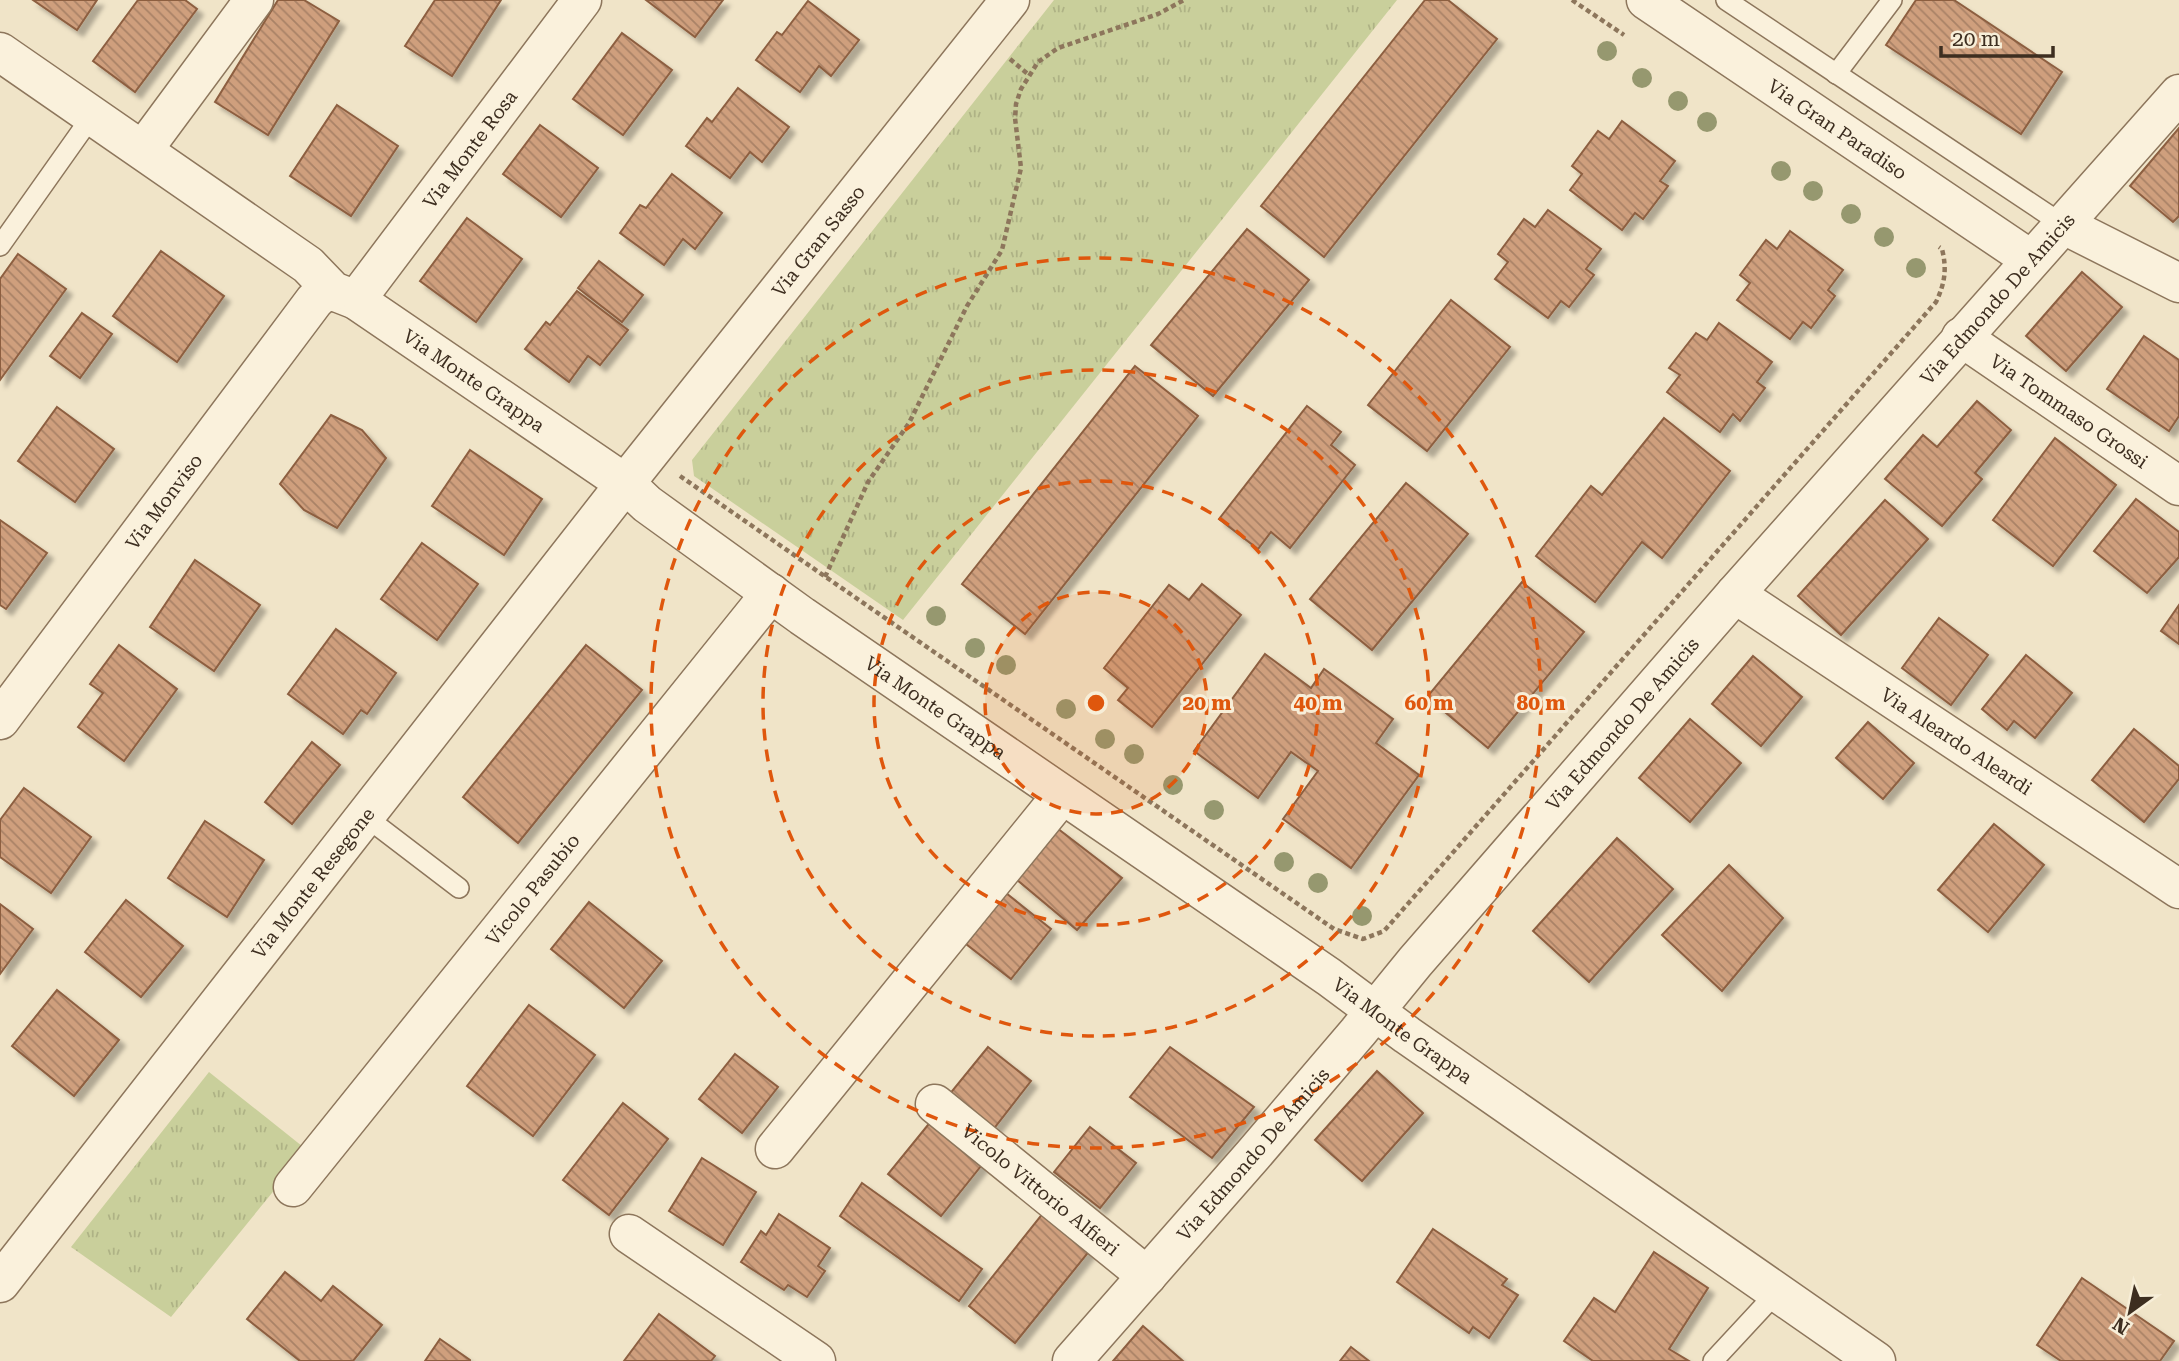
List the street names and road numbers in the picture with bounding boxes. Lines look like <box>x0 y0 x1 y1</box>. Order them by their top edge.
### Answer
street label: Via Gran Paradiso <box>1763 74 1912 184</box>
street label: Via Monte Rosa <box>418 85 522 213</box>
street label: Via Gran Sasso <box>767 180 870 301</box>
street label: Via Edmondo De Amicis <box>1915 208 2079 389</box>
street label: Via Monte Grappa <box>399 324 550 437</box>
street label: Via Tommaso Grossi <box>1986 349 2153 473</box>
street label: Via Monviso <box>120 449 207 554</box>
street label: Via Edmondo De Amicis <box>1541 633 1704 815</box>
street label: Via Monte Grappa <box>860 651 1011 764</box>
street label: Via Aleardo Aleardi <box>1877 683 2037 800</box>
street label: Via Monte Resegone <box>247 803 379 963</box>
street label: Vicolo Pasubio <box>481 829 584 950</box>
street label: Via Monte Grappa <box>1328 972 1477 1089</box>
street label: Via Edmondo De Amicis <box>1172 1063 1334 1245</box>
street label: Vicolo Vittorio Alfieri <box>957 1119 1124 1260</box>

